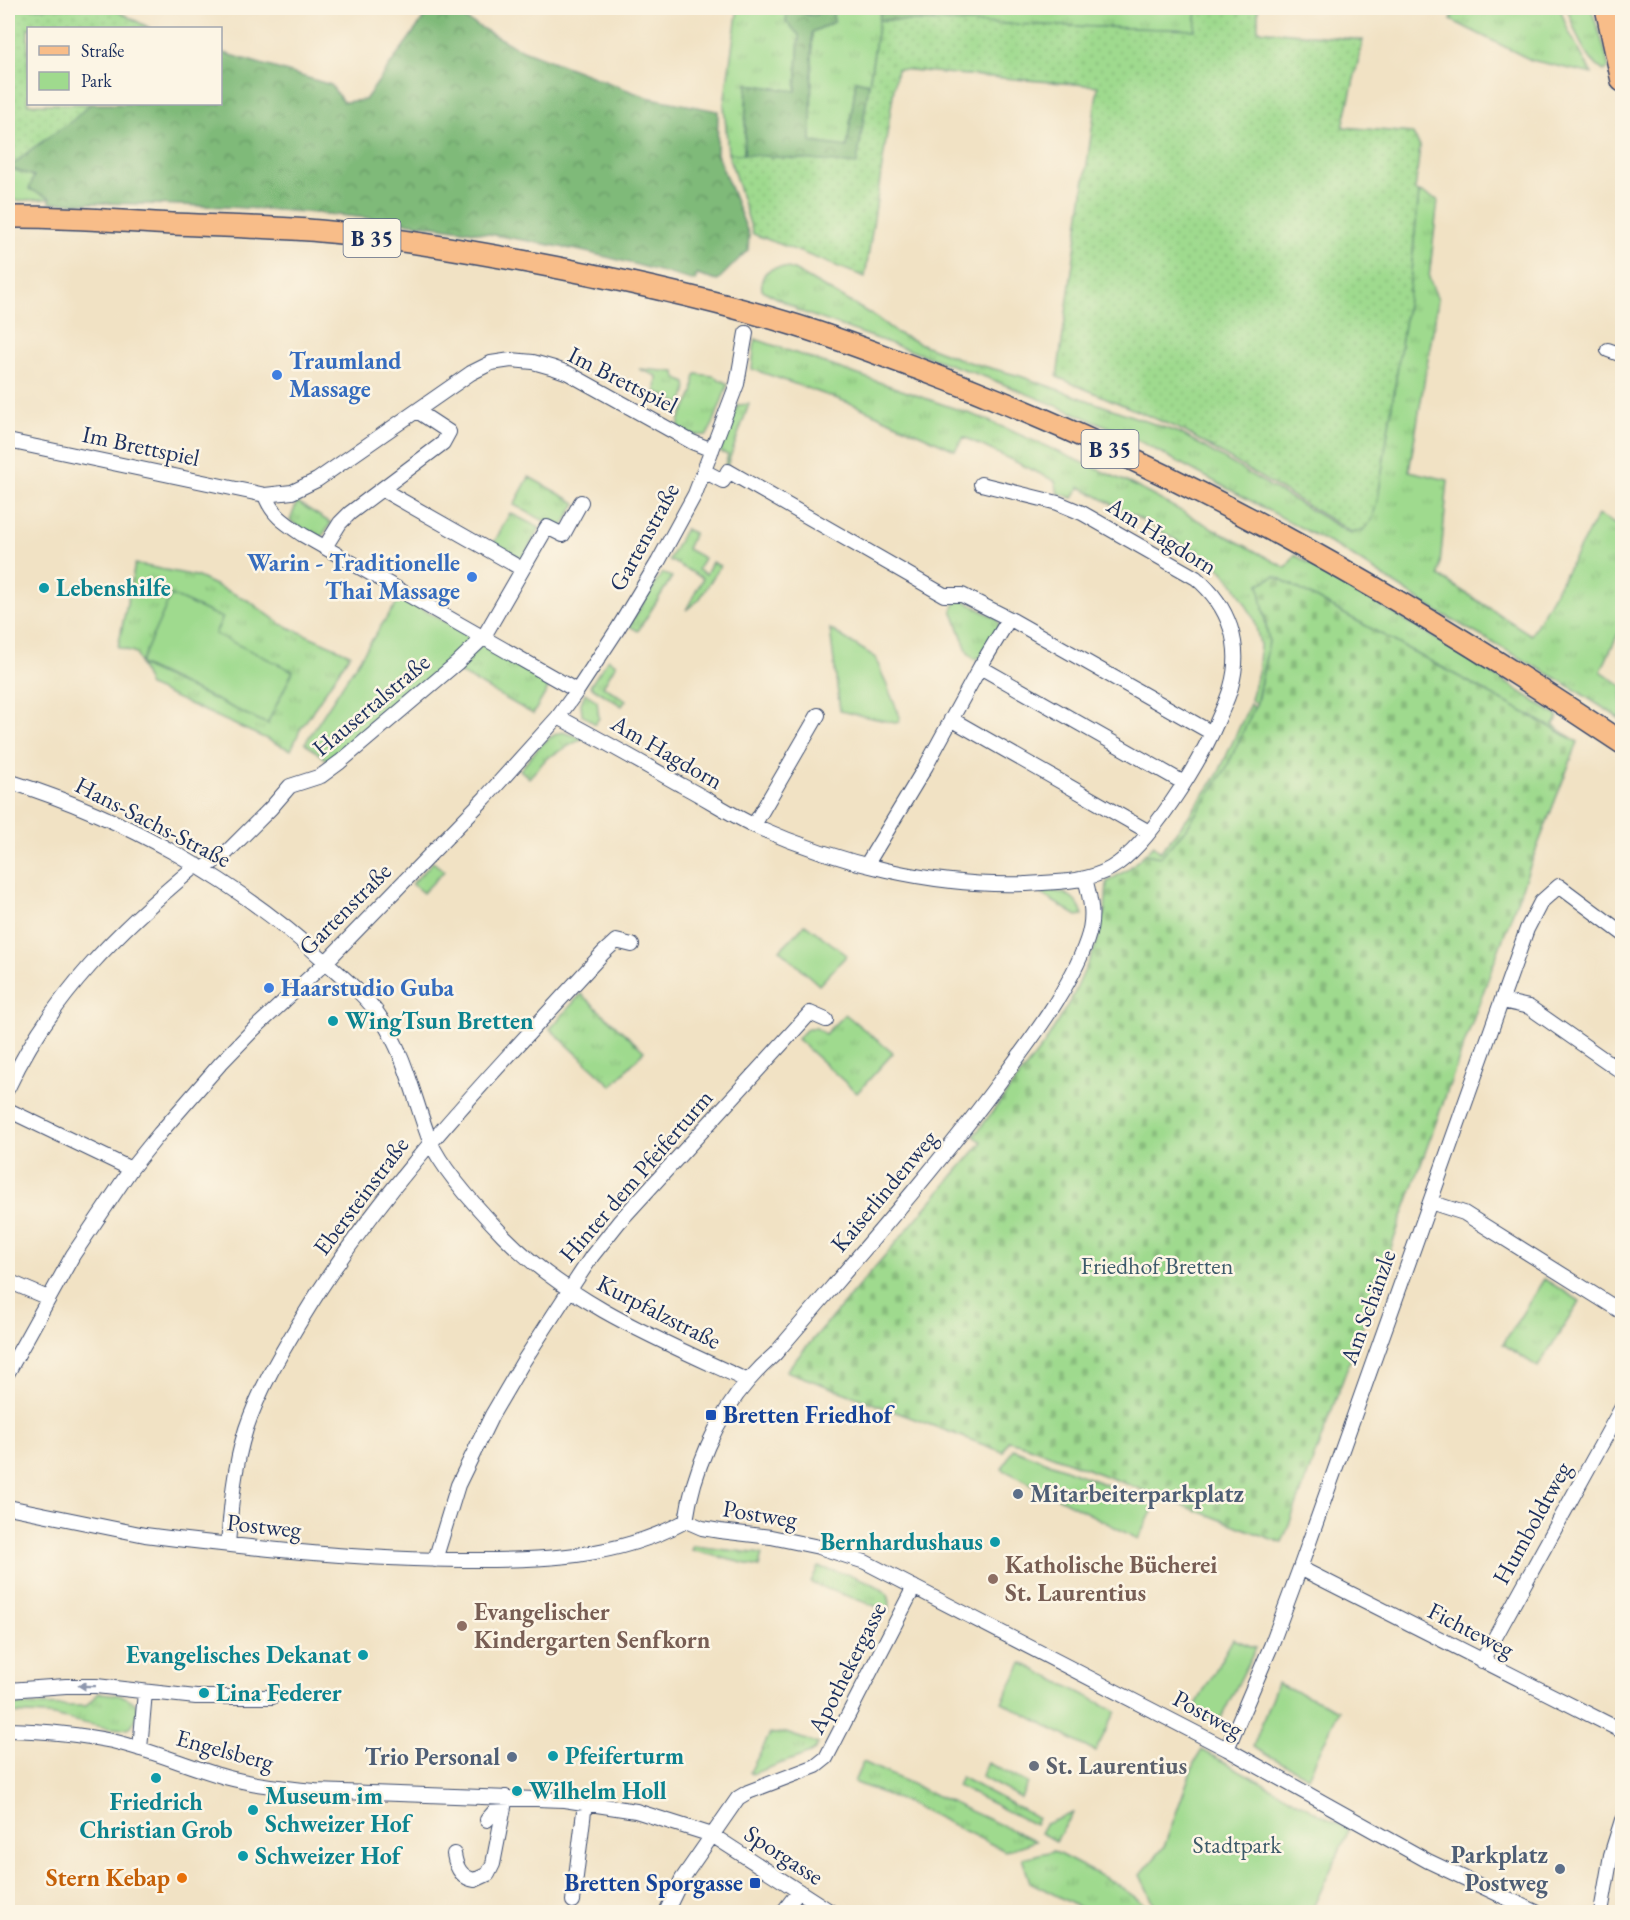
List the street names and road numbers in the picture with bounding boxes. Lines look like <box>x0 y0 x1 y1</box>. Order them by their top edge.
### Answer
road number: B 35 <box>344 219 400 257</box>
street label: Im Brettspiel <box>563 339 684 421</box>
street label: Im Brettspiel <box>79 418 203 473</box>
road number: B 35 <box>1082 430 1138 468</box>
street label: Gartenstraße <box>601 477 686 596</box>
street label: Am Hagdorn <box>1101 489 1223 582</box>
street label: Hausertalstraße <box>306 646 436 763</box>
street label: Am Hagdorn <box>605 707 729 796</box>
street label: Hans-Sachs-Straße <box>70 769 236 874</box>
street label: Gartenstraße <box>292 856 398 962</box>
street label: Hinter dem Pfeiferturm <box>552 1082 720 1269</box>
street label: Kaiserlindenweg <box>823 1123 944 1258</box>
street label: Ebersteinstraße <box>306 1130 415 1261</box>
street label: Am Schänzle <box>1332 1245 1403 1369</box>
street label: Kurpfalzstraße <box>592 1267 727 1356</box>
street label: Humboldtweg <box>1485 1455 1578 1590</box>
street label: Postweg <box>721 1492 800 1535</box>
street label: Postweg <box>225 1506 303 1545</box>
street label: Fichteweg <box>1423 1595 1520 1665</box>
street label: Apothekergasse <box>800 1597 893 1740</box>
street label: Postweg <box>1168 1682 1249 1745</box>
street label: Engelsberg <box>173 1722 278 1778</box>
street label: Sporgasse <box>739 1818 830 1892</box>

